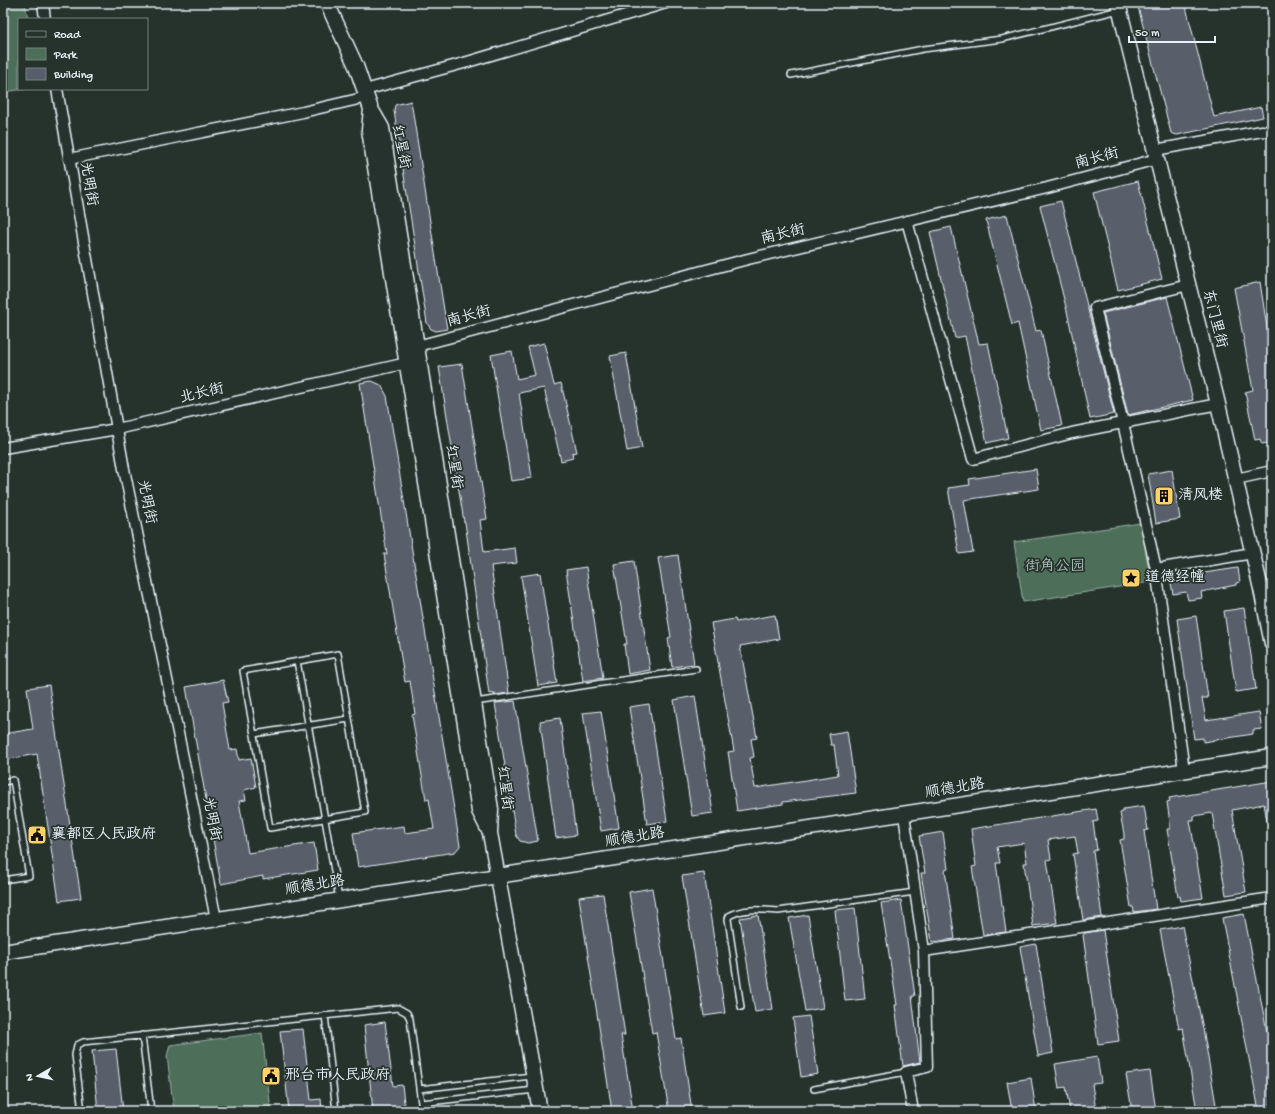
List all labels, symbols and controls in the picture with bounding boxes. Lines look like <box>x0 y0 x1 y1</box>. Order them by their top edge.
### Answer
legend <box>18 18 148 90</box>
scale bar <box>1129 18 1215 44</box>
text: 50 m <box>1135 27 1160 41</box>
text: Road <box>54 29 81 43</box>
text: Park <box>53 49 79 63</box>
text: Building <box>53 69 93 83</box>
street label: 红星街 <box>387 123 413 171</box>
street label: 南长街 <box>1073 144 1121 174</box>
street label: 光明街 <box>75 160 101 208</box>
street label: 南长街 <box>759 220 807 249</box>
street label: 东门里街 <box>1198 288 1230 350</box>
street label: 南长街 <box>445 302 493 332</box>
street label: 北长街 <box>178 380 226 408</box>
street label: 红星街 <box>441 443 465 491</box>
street label: 光明街 <box>133 478 159 526</box>
building icon: 清风楼 <box>1153 485 1175 507</box>
place label: 清风楼 <box>1178 487 1223 505</box>
park label: 街角公园 <box>1025 557 1085 576</box>
place icon: 道德经幢 <box>1120 567 1142 589</box>
place label: 道德经幢 <box>1145 568 1205 587</box>
street label: 红星街 <box>492 765 516 811</box>
street label: 顺德北路 <box>924 774 986 803</box>
street label: 光明街 <box>198 795 224 843</box>
street label: 顺德北路 <box>604 823 666 852</box>
public building icon: 襄都区人民政府 <box>26 824 48 846</box>
place label: 襄都区人民政府 <box>51 826 156 844</box>
street label: 顺德北路 <box>284 871 346 900</box>
north arrow <box>18 1056 58 1096</box>
public building icon: 邢台市人民政府 <box>260 1065 282 1087</box>
place label: 邢台市人民政府 <box>285 1067 390 1085</box>
text: N <box>24 1073 37 1082</box>

